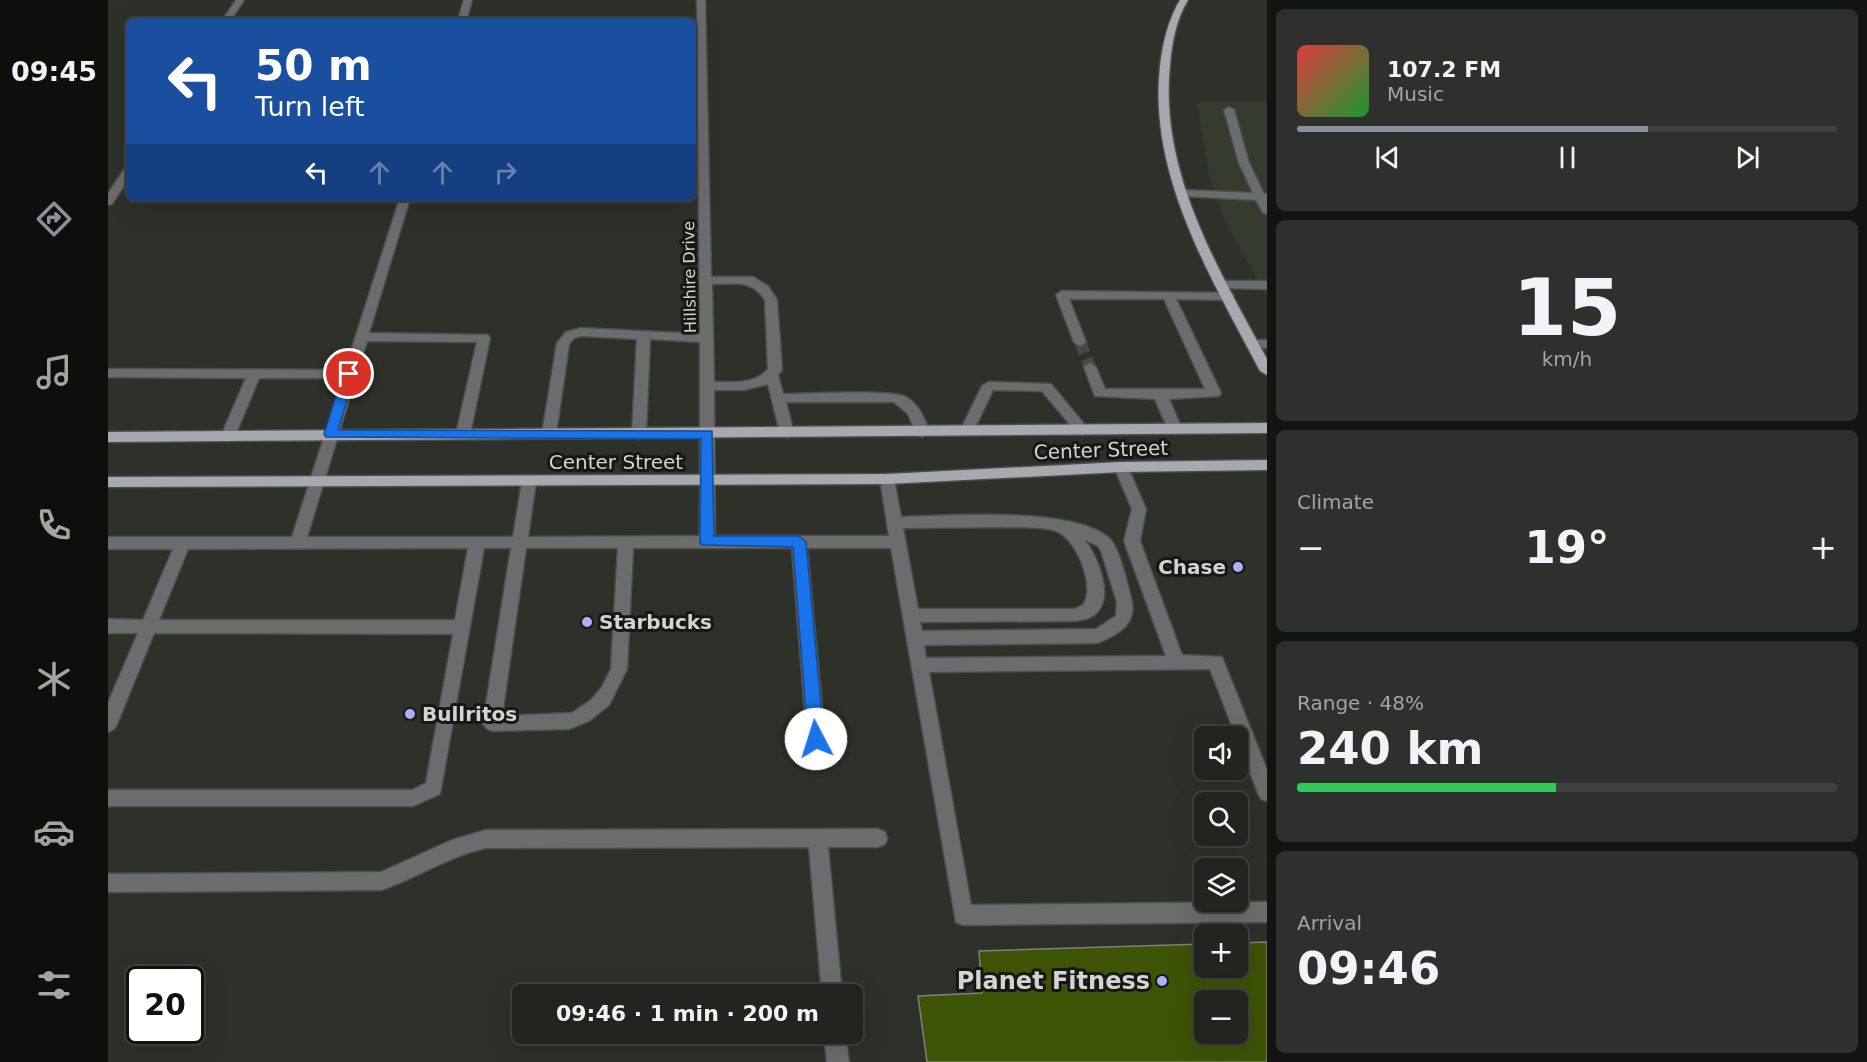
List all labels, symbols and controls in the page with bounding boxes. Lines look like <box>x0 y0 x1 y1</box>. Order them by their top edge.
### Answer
text: 50 m <box>255 41 372 90</box>
icon: left <box>156 42 234 120</box>
text: 09:45 <box>11 56 97 87</box>
text: 107.2 FM <box>1387 57 1501 82</box>
text: Music <box>1387 82 1444 106</box>
text: Turn left <box>255 91 365 122</box>
icon: previous <box>1371 141 1404 174</box>
icon: pause <box>1551 141 1584 174</box>
icon: next <box>1731 141 1764 174</box>
icon: left <box>300 156 333 189</box>
icon: ahead <box>363 156 396 189</box>
icon: ahead <box>426 156 459 189</box>
icon: right <box>489 156 522 189</box>
icon: directions <box>33 198 75 240</box>
street label: Hillshire Drive <box>679 221 700 333</box>
text: 15 <box>1513 263 1621 353</box>
text: km/h <box>1542 347 1592 371</box>
pin <box>323 348 374 399</box>
icon: music <box>33 351 75 393</box>
icon: arrive <box>332 357 365 390</box>
street label: Center Street <box>1033 436 1169 464</box>
street label: Center Street <box>549 450 683 474</box>
text: Climate <box>1297 490 1374 514</box>
icon: phone <box>33 504 75 546</box>
text: 19° <box>1524 521 1610 574</box>
text: − <box>1297 528 1325 567</box>
text: + <box>1809 528 1837 567</box>
place label: Chase <box>1158 555 1226 579</box>
marker: Chase <box>1231 560 1245 574</box>
place label: Starbucks <box>599 610 712 634</box>
marker: Starbucks <box>580 615 594 629</box>
icon: climate <box>33 658 75 700</box>
text: Range · 48% <box>1297 691 1424 715</box>
place label: Bullritos <box>422 702 517 726</box>
marker: Bullritos <box>403 707 417 721</box>
position arrow <box>784 707 848 771</box>
text: 240 km <box>1297 722 1483 775</box>
map controls <box>1194 726 1248 1044</box>
button: sound <box>1194 726 1248 780</box>
button: search <box>1194 792 1248 846</box>
icon: car <box>33 811 75 853</box>
button: layers <box>1194 858 1248 912</box>
text: Arrival <box>1297 911 1362 935</box>
button: + <box>1194 924 1248 978</box>
text: 09:46 <box>1297 942 1440 995</box>
icon: filters <box>33 964 75 1006</box>
speed limit sign: 20 <box>126 966 204 1044</box>
place label: Planet Fitness <box>957 967 1150 995</box>
marker: Planet Fitness <box>1155 974 1169 988</box>
button: − <box>1194 990 1248 1044</box>
text: 09:46 · 1 min · 200 m <box>556 1001 819 1026</box>

